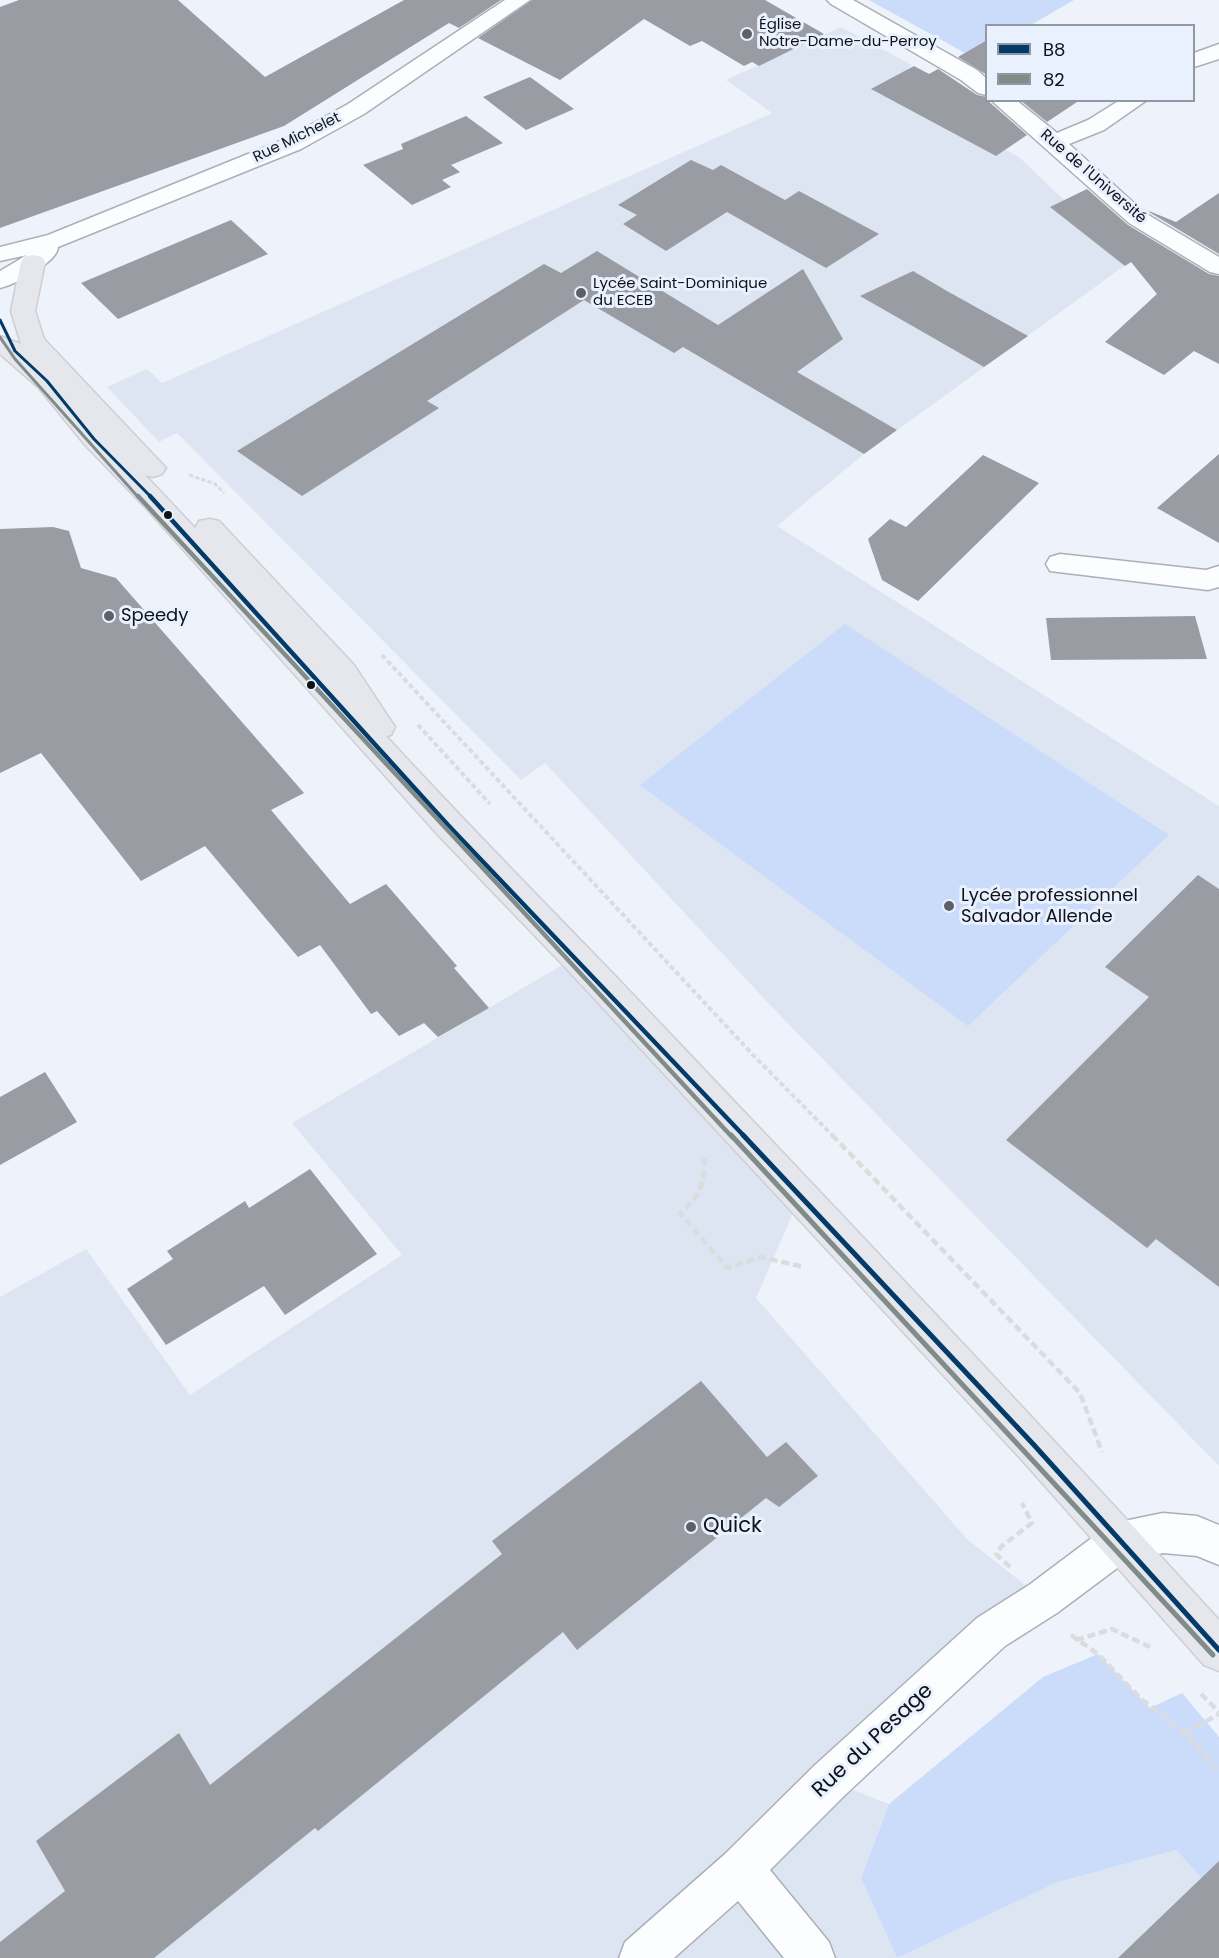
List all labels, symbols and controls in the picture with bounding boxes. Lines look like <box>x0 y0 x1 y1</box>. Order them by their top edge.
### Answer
place label: Église Notre-Dame-du-Perroy <box>759 16 937 51</box>
legend <box>985 24 1195 102</box>
marker: Église Notre-Dame-du-Perroy <box>740 27 754 41</box>
text: B8 <box>1043 37 1065 62</box>
text: 82 <box>1043 67 1065 92</box>
street label: Rue Michelet <box>250 109 344 167</box>
street label: Rue de l'Université <box>1036 126 1150 228</box>
place label: Lycée Saint-Dominique du ECEB <box>593 275 767 310</box>
marker: Lycée Saint-Dominique du ECEB <box>574 286 588 300</box>
unlabelled marker <box>162 509 174 521</box>
place label: Speedy <box>121 605 188 627</box>
marker: Speedy <box>102 609 116 623</box>
unlabelled marker <box>305 679 317 691</box>
place label: Lycée professionnel Salvador Allende <box>961 885 1138 928</box>
marker: Lycée professionnel Salvador Allende <box>942 899 956 913</box>
place label: Quick <box>703 1514 762 1540</box>
marker: Quick <box>684 1520 698 1534</box>
street label: Rue du Pesage <box>807 1679 939 1803</box>

